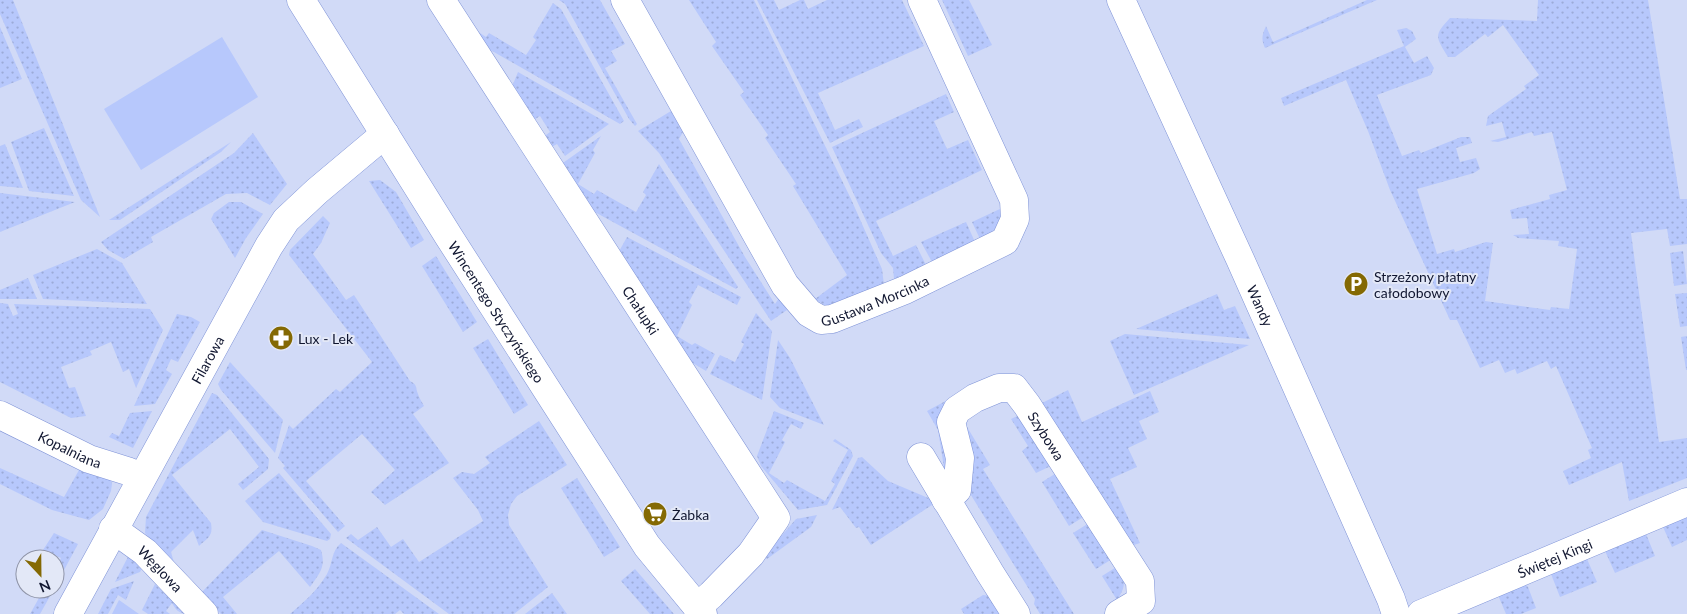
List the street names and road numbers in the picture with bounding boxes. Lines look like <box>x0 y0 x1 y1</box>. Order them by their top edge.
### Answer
street label: Wincentego Styczyńskiego <box>445 238 548 386</box>
street label: Gustawa Morcinka <box>820 271 931 328</box>
street label: Chałupki <box>619 282 663 337</box>
street label: Wandy <box>1244 282 1278 330</box>
street label: Filarowa <box>187 333 227 386</box>
street label: Szybowa <box>1025 408 1069 463</box>
street label: Kopalniana <box>36 427 104 471</box>
street label: Świętej Kingi <box>1515 534 1595 581</box>
street label: Węglowa <box>135 542 187 595</box>

